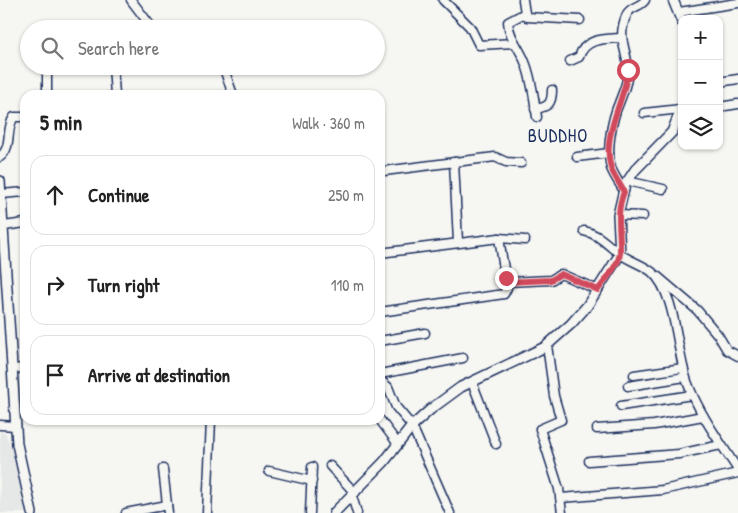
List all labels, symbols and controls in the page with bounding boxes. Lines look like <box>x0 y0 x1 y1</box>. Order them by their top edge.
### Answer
map controls <box>678 15 723 150</box>
button: + <box>678 15 723 60</box>
search box <box>20 20 385 75</box>
icon: search <box>38 34 66 62</box>
text: Search here <box>78 35 159 61</box>
route start <box>617 59 640 82</box>
button: − <box>678 60 723 105</box>
button: layers <box>678 105 723 150</box>
text: 5 min <box>40 108 82 137</box>
text: Walk · 360 m <box>292 112 365 134</box>
district label: BUDDHO <box>528 123 588 148</box>
icon: ahead <box>41 181 69 209</box>
text: Continue <box>88 182 149 208</box>
text: 250 m <box>328 184 364 206</box>
route end <box>495 267 518 290</box>
icon: right <box>41 271 69 299</box>
text: Turn right <box>88 272 159 298</box>
text: 110 m <box>331 274 364 296</box>
icon: arrive <box>41 361 69 389</box>
text: Arrive at destination <box>88 362 230 388</box>

